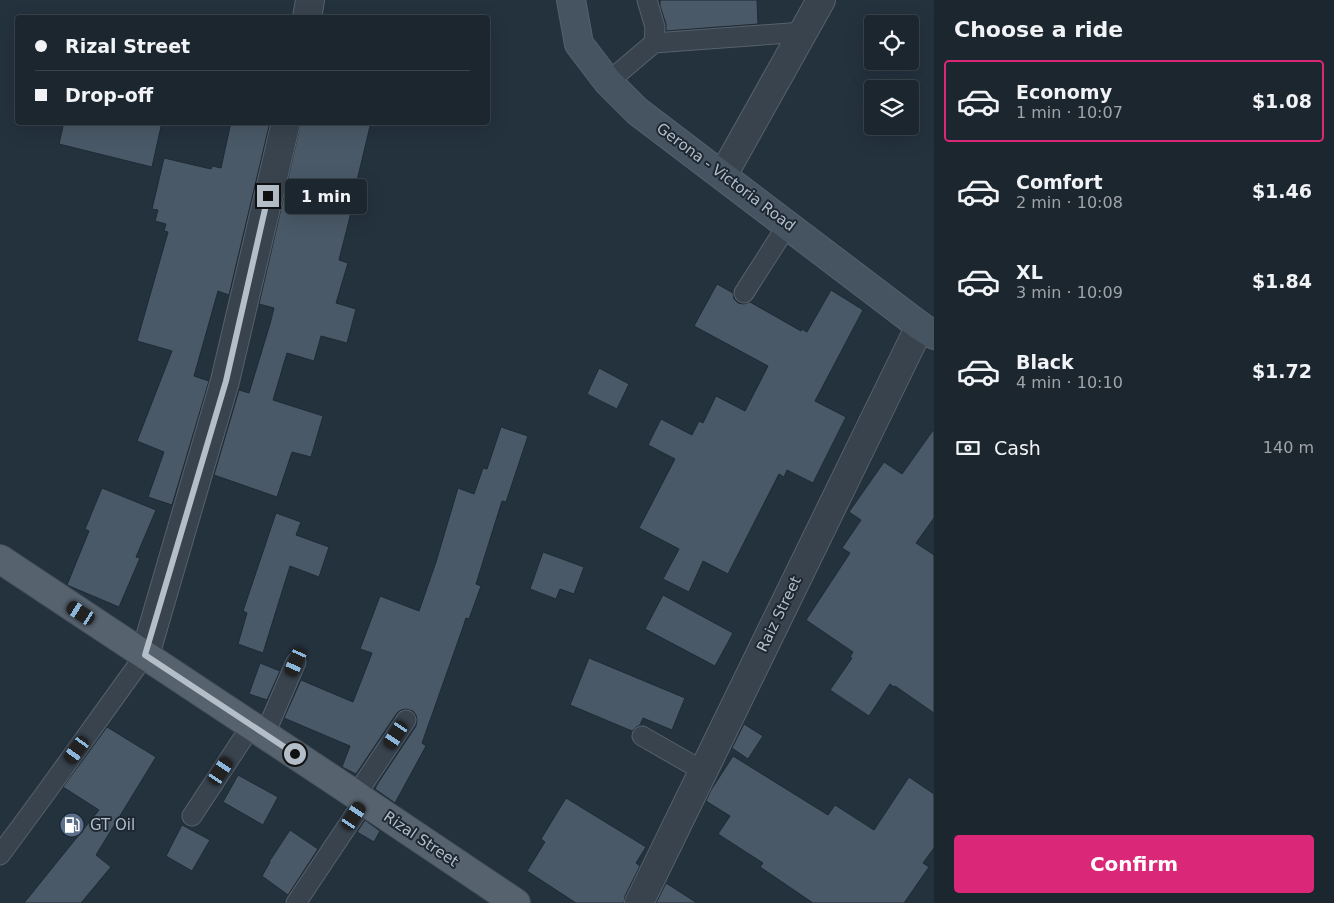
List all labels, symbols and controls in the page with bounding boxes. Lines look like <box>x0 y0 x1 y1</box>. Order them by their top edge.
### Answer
map controls <box>864 15 919 135</box>
button: locate <box>864 15 919 70</box>
text: Choose a ride <box>954 17 1123 42</box>
text: Rizal Street <box>65 35 190 57</box>
icon: car <box>956 79 1001 124</box>
button: layers <box>864 80 919 135</box>
text: Economy <box>1016 81 1112 103</box>
text: Drop-off <box>65 84 153 106</box>
text: $1.08 <box>1252 90 1312 112</box>
text: 1 min · 10:07 <box>1016 103 1123 122</box>
street label: Gerona - Victoria Road <box>653 119 799 235</box>
icon: car <box>956 169 1001 214</box>
text: Comfort <box>1016 171 1103 193</box>
callout: 1 min <box>286 178 368 214</box>
text: $1.46 <box>1252 180 1312 202</box>
route end <box>257 185 279 207</box>
text: 1 min <box>301 187 351 206</box>
text: 2 min · 10:08 <box>1016 193 1123 212</box>
icon: car <box>956 259 1001 304</box>
text: XL <box>1016 261 1043 283</box>
text: $1.84 <box>1252 270 1312 292</box>
text: 3 min · 10:09 <box>1016 283 1123 302</box>
icon: car <box>956 349 1001 394</box>
text: Black <box>1016 351 1074 373</box>
text: $1.72 <box>1252 360 1312 382</box>
text: 4 min · 10:10 <box>1016 373 1123 392</box>
icon: cash <box>954 434 982 462</box>
text: Cash <box>994 437 1041 459</box>
text: 140 m <box>1263 438 1314 457</box>
street label: Raiz Street <box>753 573 805 655</box>
car <box>64 599 97 627</box>
car <box>283 645 308 679</box>
car <box>381 718 410 752</box>
car <box>62 733 91 767</box>
route start <box>284 743 306 765</box>
car <box>206 754 235 788</box>
car <box>339 799 368 833</box>
street label: Rizal Street <box>380 807 462 871</box>
fuel station icon: GT Oil <box>59 812 85 838</box>
place label: GT Oil <box>90 816 135 834</box>
button: Confirm <box>954 835 1314 893</box>

